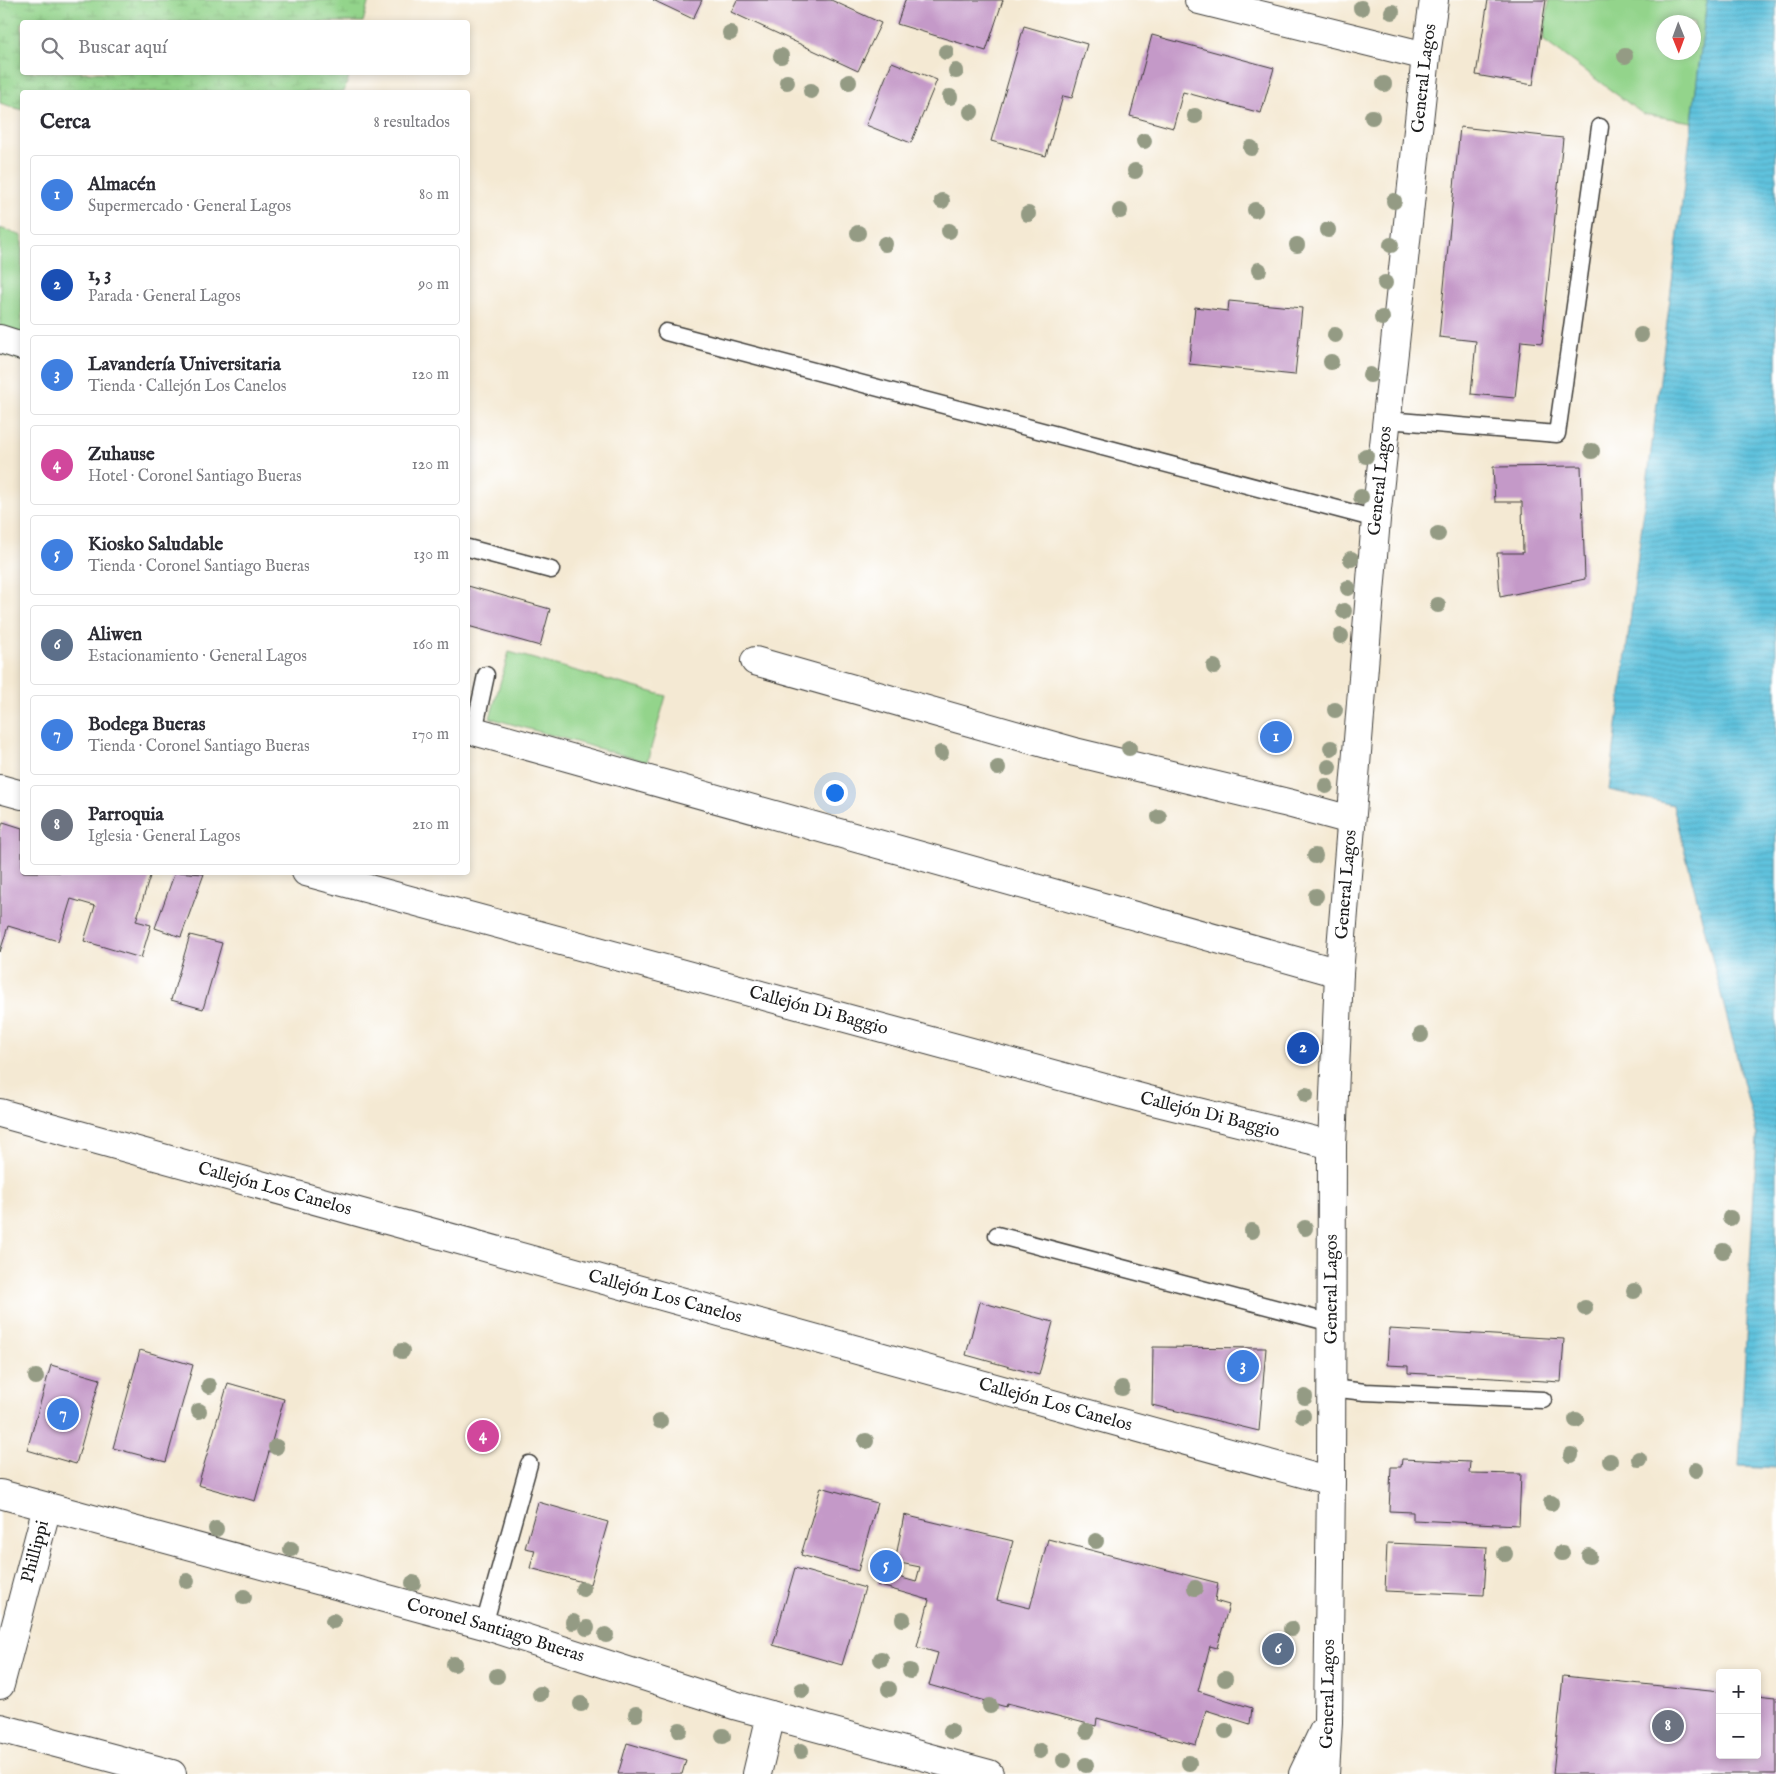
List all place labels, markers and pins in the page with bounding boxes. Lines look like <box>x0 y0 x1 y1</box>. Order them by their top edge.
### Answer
pin: 1 <box>1260 718 1292 756</box>
pin: 2 <box>1287 1029 1319 1067</box>
pin: 3 <box>1227 1347 1259 1385</box>
pin: 7 <box>47 1395 79 1433</box>
pin: 4 <box>467 1417 499 1455</box>
pin: 5 <box>870 1547 902 1585</box>
pin: 6 <box>1262 1630 1294 1668</box>
pin: 8 <box>1652 1707 1684 1745</box>

